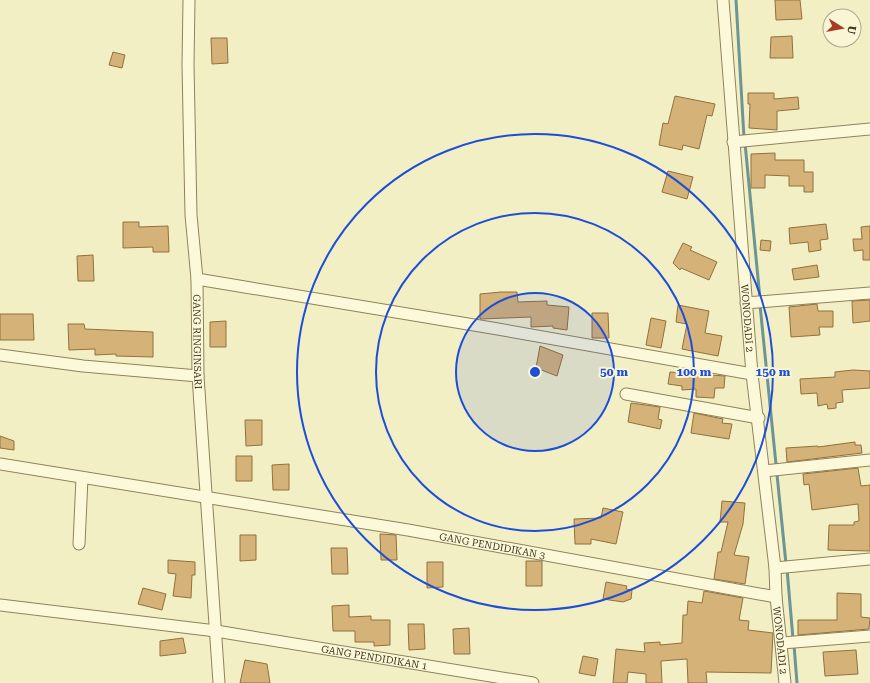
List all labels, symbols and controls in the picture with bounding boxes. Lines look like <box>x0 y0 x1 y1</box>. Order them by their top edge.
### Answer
north arrow <box>822 8 862 48</box>
text: U <box>844 24 859 36</box>
street label: WONODADI 2 <box>739 284 755 353</box>
street label: GANG RINGINSARI <box>191 294 204 390</box>
centre of rings <box>528 365 542 379</box>
text: 50 m <box>600 365 628 379</box>
text: 100 m <box>677 365 712 379</box>
text: 150 m <box>756 365 791 379</box>
street label: GANG PENDIDIKAN 3 <box>438 531 546 561</box>
street label: WONODADI 2 <box>771 606 789 675</box>
street label: GANG PENDIDIKAN 1 <box>320 643 429 672</box>

